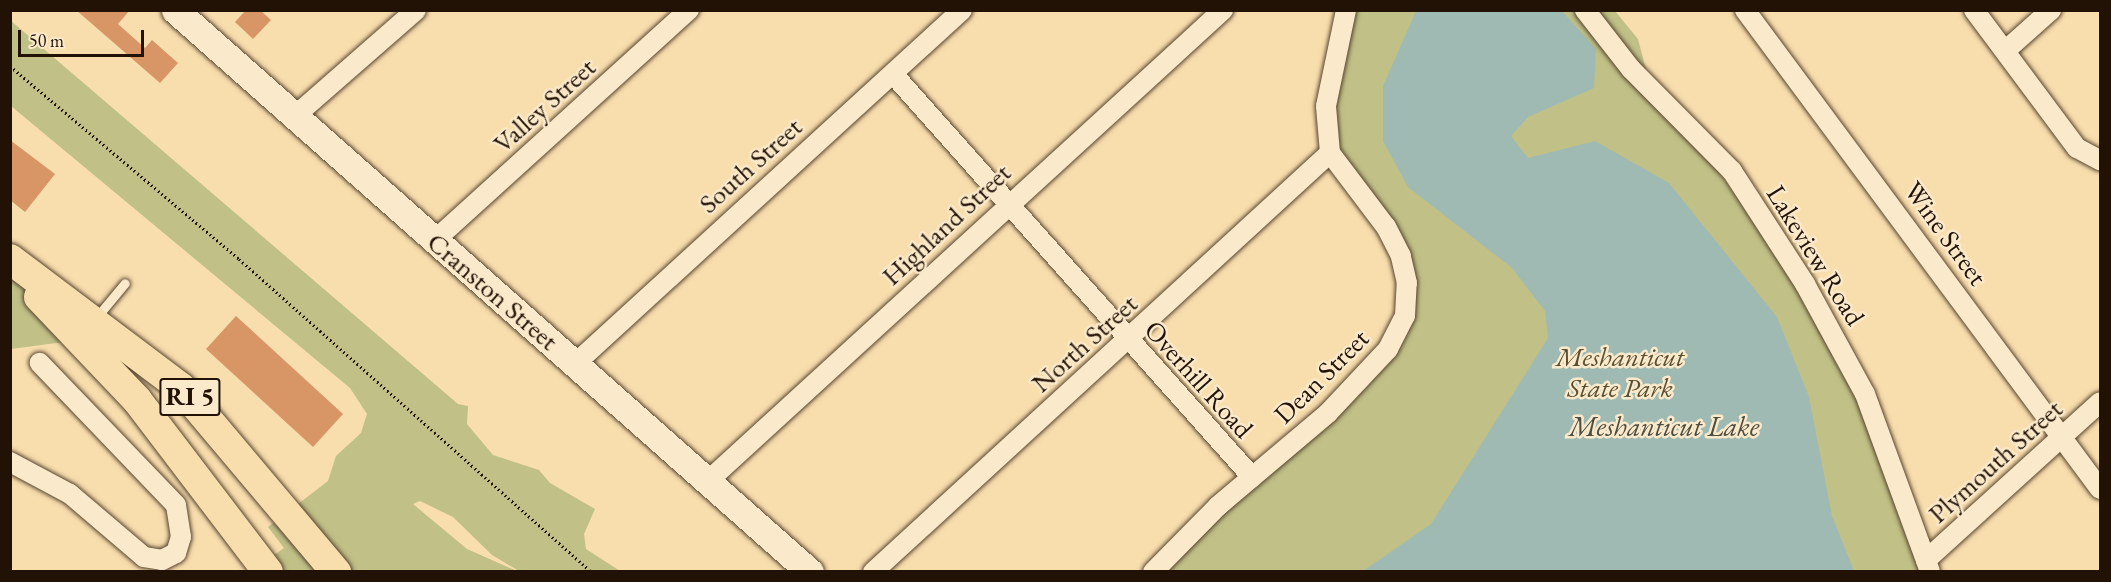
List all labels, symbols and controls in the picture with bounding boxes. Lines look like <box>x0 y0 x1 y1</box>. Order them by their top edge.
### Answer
scale bar <box>21 18 147 56</box>
text: 50 m <box>29 29 64 52</box>
street label: Valley Street <box>486 51 602 159</box>
street label: South Street <box>692 110 808 220</box>
street label: Highland Street <box>875 156 1017 292</box>
street label: Wine Street <box>1898 175 1994 291</box>
street label: Lakeview Road <box>1760 179 1872 331</box>
street label: Cranston Street <box>421 225 565 357</box>
street label: North Street <box>1025 287 1143 399</box>
street label: Overhill Road <box>1138 314 1260 444</box>
street label: Dean Street <box>1267 322 1375 430</box>
park label: Meshanticut State Park <box>1556 340 1684 403</box>
road number: RI 5 <box>158 374 222 420</box>
street label: Plymouth Street <box>1921 392 2069 530</box>
water label: Meshanticut Lake <box>1569 409 1759 443</box>

